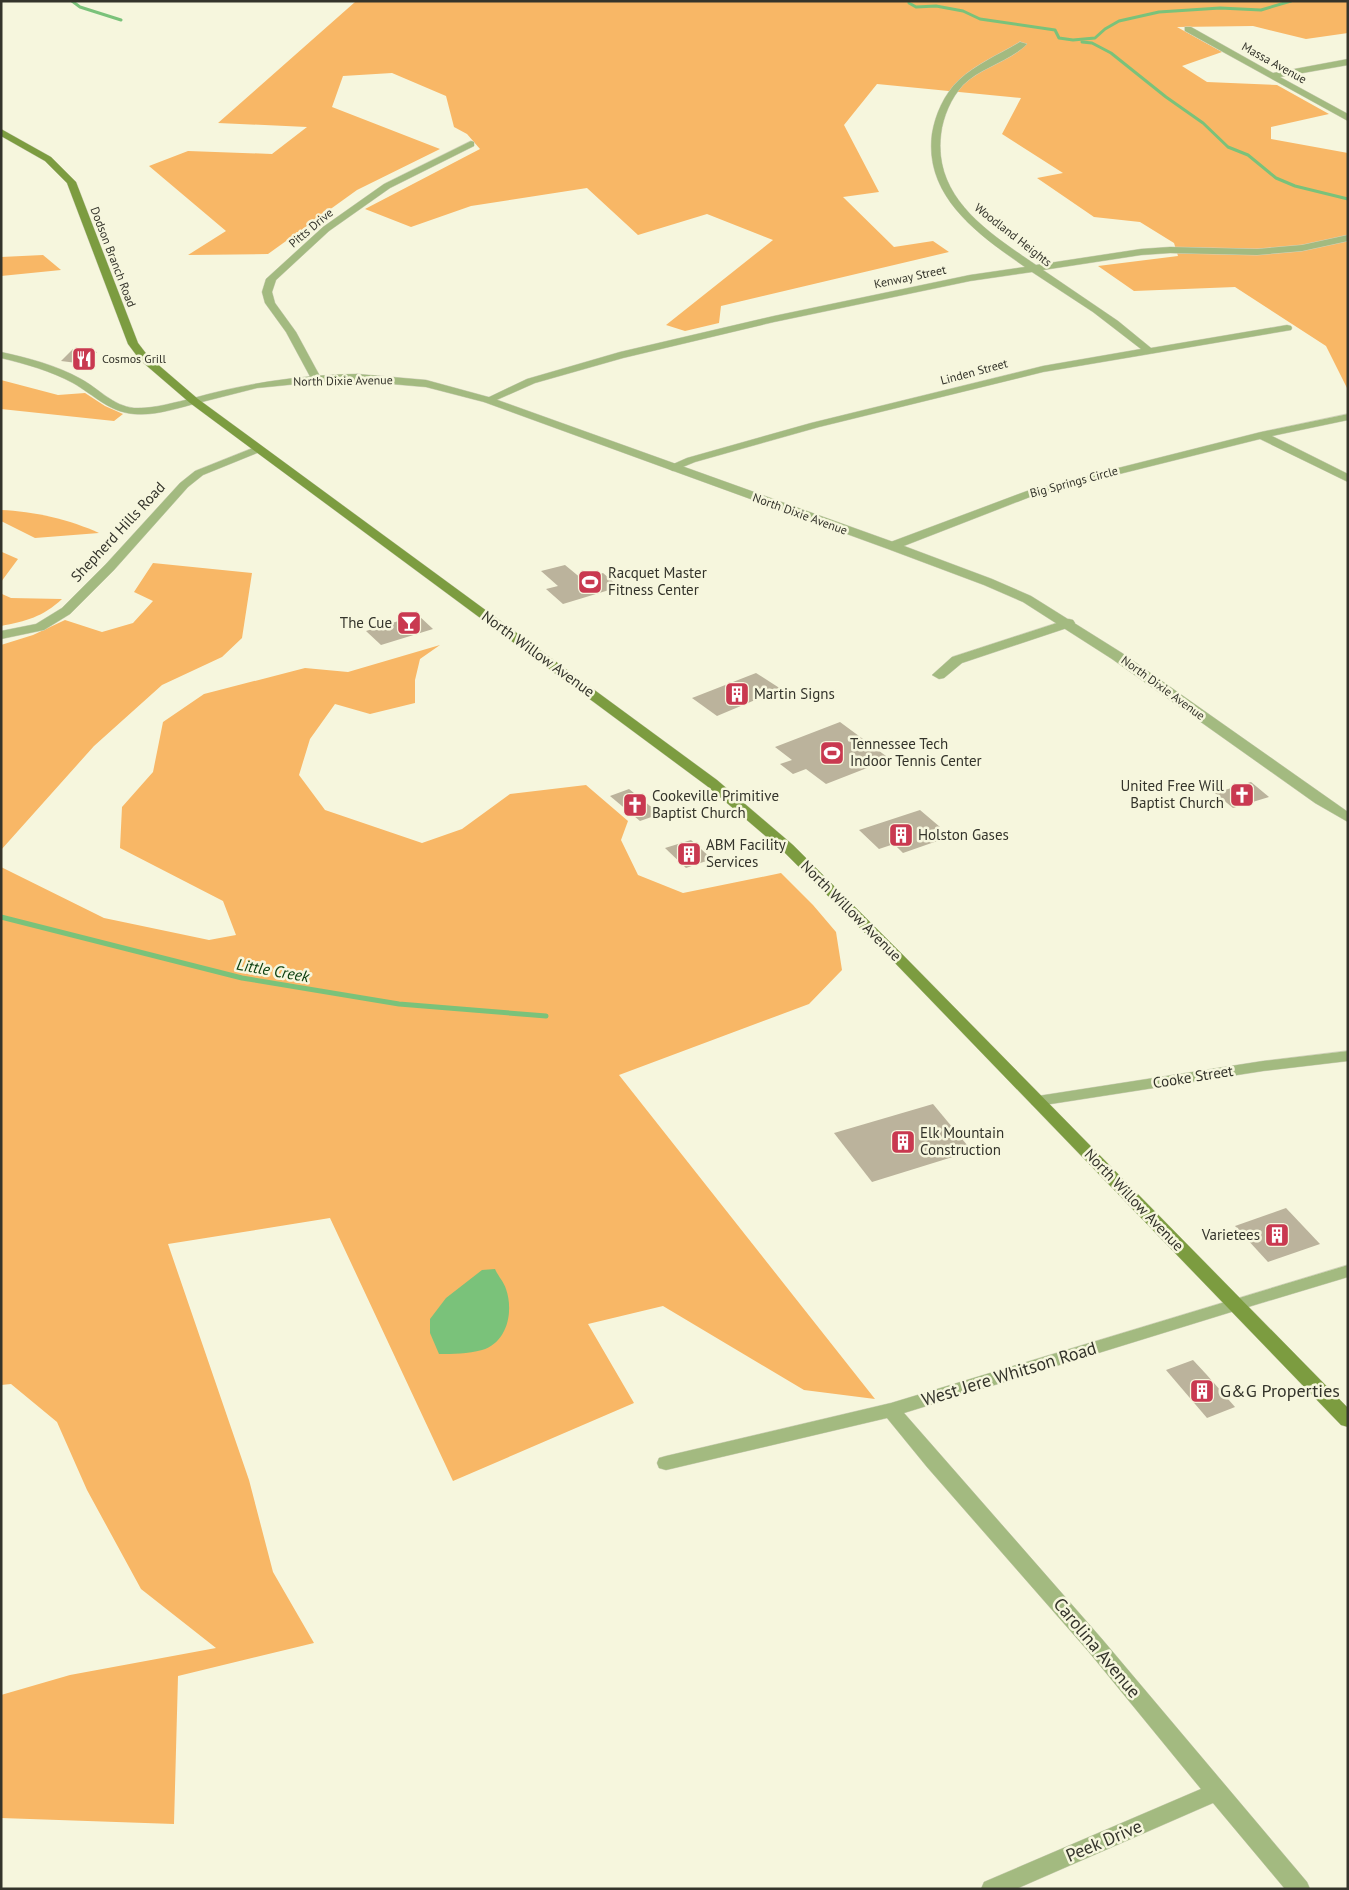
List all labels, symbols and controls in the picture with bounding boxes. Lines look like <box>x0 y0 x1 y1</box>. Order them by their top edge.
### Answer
street label: Massa Avenue <box>1239 39 1309 87</box>
street label: Woodland Heights <box>972 200 1055 269</box>
street label: Dodson Branch Road <box>87 205 139 309</box>
street label: Pitts Drive <box>285 205 336 250</box>
street label: Kenway Street <box>873 262 947 291</box>
restaurant icon: Cosmos Grill <box>71 346 97 372</box>
place label: Cosmos Grill <box>102 351 166 366</box>
street label: Linden Street <box>939 355 1009 388</box>
street label: North Dixie Avenue <box>293 372 393 389</box>
street label: Big Springs Circle <box>1028 463 1120 500</box>
street label: Shepherd Hills Road <box>66 478 169 586</box>
street label: North Dixie Avenue <box>751 489 850 538</box>
place label: Racquet Master Fitness Center <box>608 563 707 599</box>
sports icon: Racquet Master Fitness Center <box>577 569 603 595</box>
street label: North Willow Avenue <box>478 606 598 701</box>
bar icon: The Cue <box>396 610 422 636</box>
place label: The Cue <box>340 613 392 632</box>
street label: North Dixie Avenue <box>1119 652 1208 723</box>
building icon: Martin Signs <box>724 681 750 707</box>
place label: Martin Signs <box>754 684 835 703</box>
place label: Tennessee Tech Indoor Tennis Center <box>850 734 982 770</box>
sports icon: Tennessee Tech Indoor Tennis Center <box>819 740 845 766</box>
place label: United Free Will Baptist Church <box>1121 776 1225 812</box>
church icon: United Free Will Baptist Church <box>1229 782 1255 808</box>
place label: Cookeville Primitive Baptist Church <box>652 786 779 822</box>
church icon: Cookeville Primitive Baptist Church <box>622 792 648 818</box>
building icon: Holston Gases <box>888 822 914 848</box>
place label: Holston Gases <box>918 825 1009 844</box>
place label: ABM Facility Services <box>706 835 786 871</box>
building icon: ABM Facility Services <box>676 841 702 867</box>
street label: North Willow Avenue <box>797 856 906 965</box>
water label: Little Creek <box>235 954 312 986</box>
street label: Cooke Street <box>1151 1061 1234 1092</box>
place label: Elk Mountain Construction <box>920 1123 1004 1159</box>
building icon: Elk Mountain Construction <box>890 1129 916 1155</box>
street label: North Willow Avenue <box>1081 1145 1188 1255</box>
building icon: Varietees <box>1264 1222 1290 1248</box>
place label: Varietees <box>1201 1225 1260 1244</box>
street label: West Jere Whitson Road <box>919 1336 1099 1411</box>
building icon: G&G Properties <box>1189 1378 1215 1404</box>
place label: G&G Properties <box>1220 1379 1340 1402</box>
street label: Carolina Avenue <box>1049 1593 1146 1703</box>
street label: Peek Drive <box>1062 1814 1145 1867</box>

